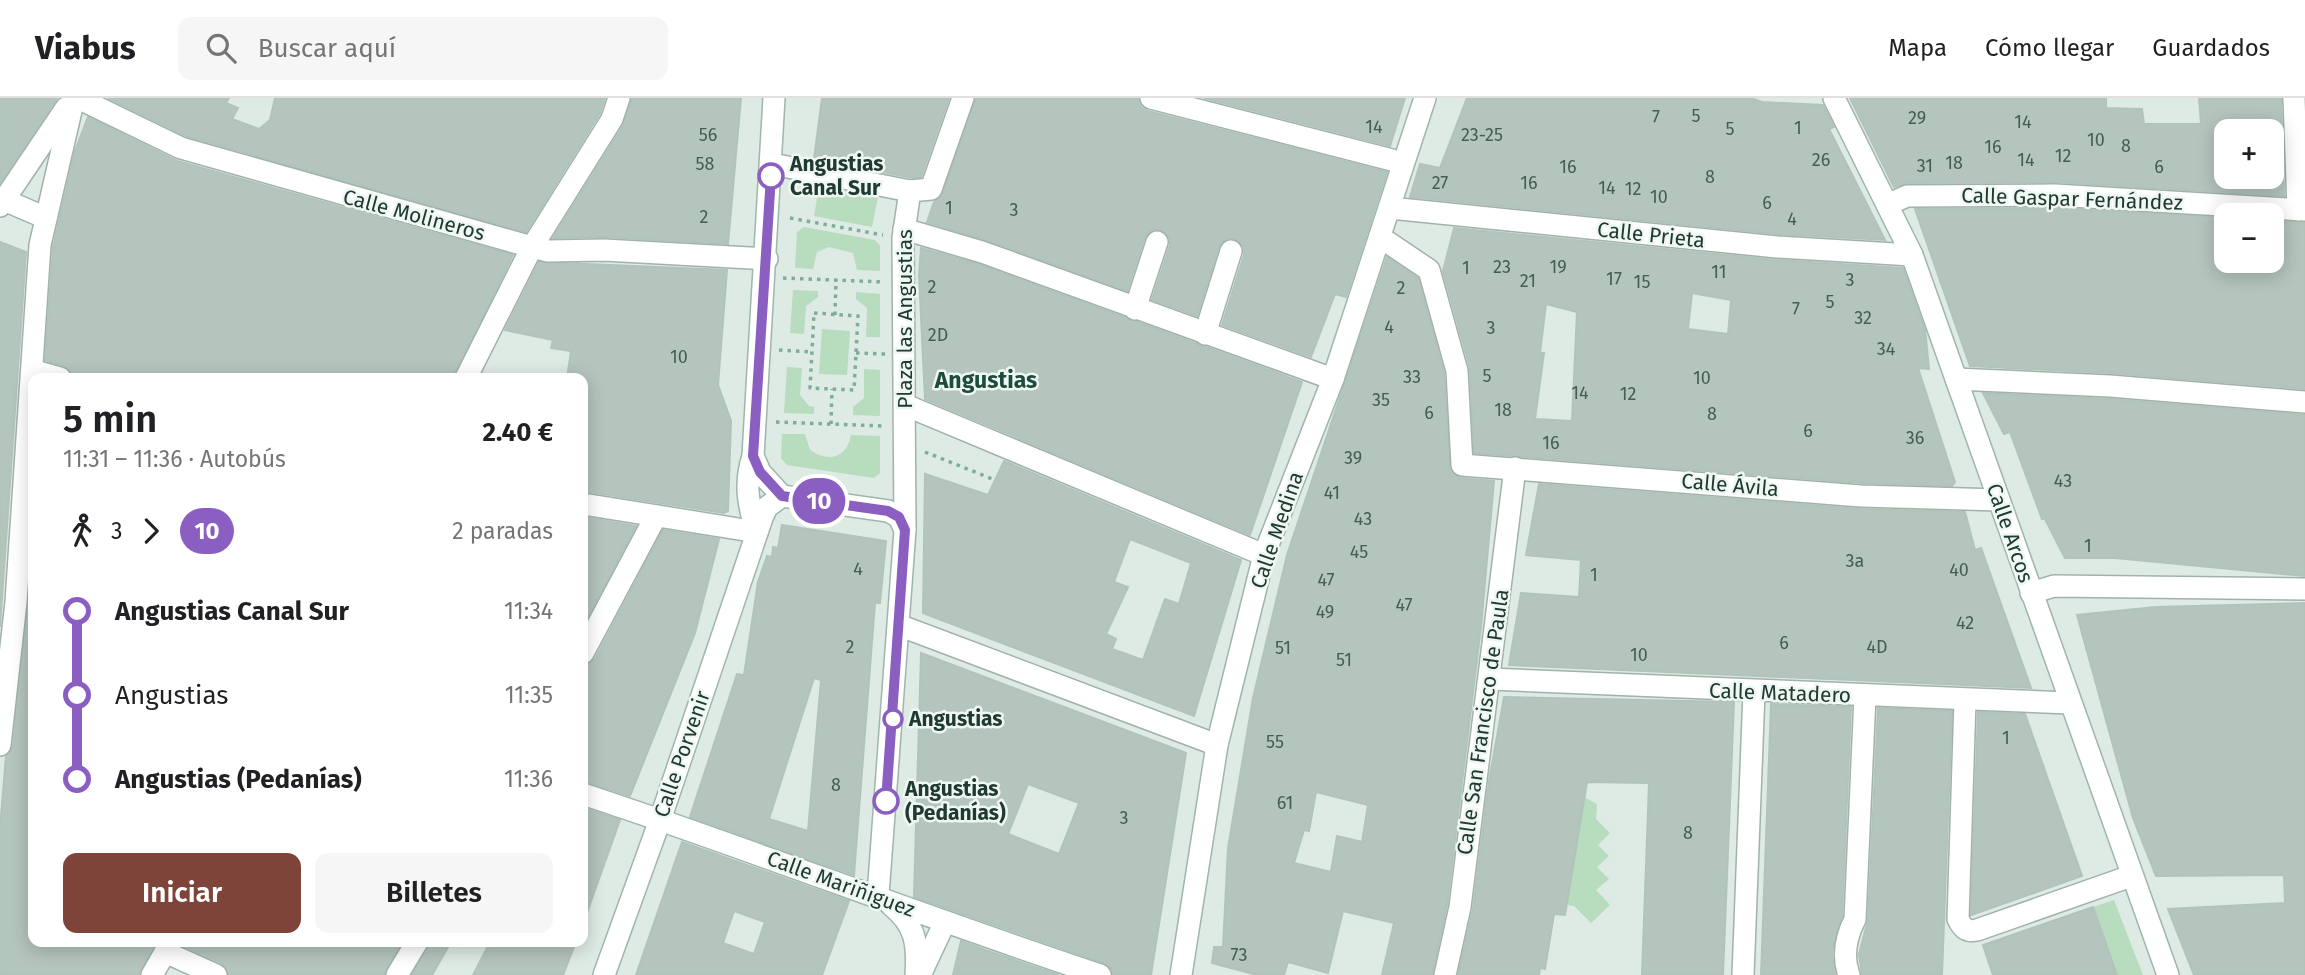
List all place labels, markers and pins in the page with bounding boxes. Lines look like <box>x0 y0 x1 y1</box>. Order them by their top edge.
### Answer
place label: Angustias Canal Sur <box>789 151 884 201</box>
marker: Angustias Canal Sur <box>758 163 784 189</box>
place label: Angustias <box>908 706 1003 732</box>
marker: Angustias <box>883 709 903 729</box>
place label: Angustias (Pedanías) <box>904 776 1006 826</box>
marker: Angustias (Pedanías) <box>873 788 899 814</box>

